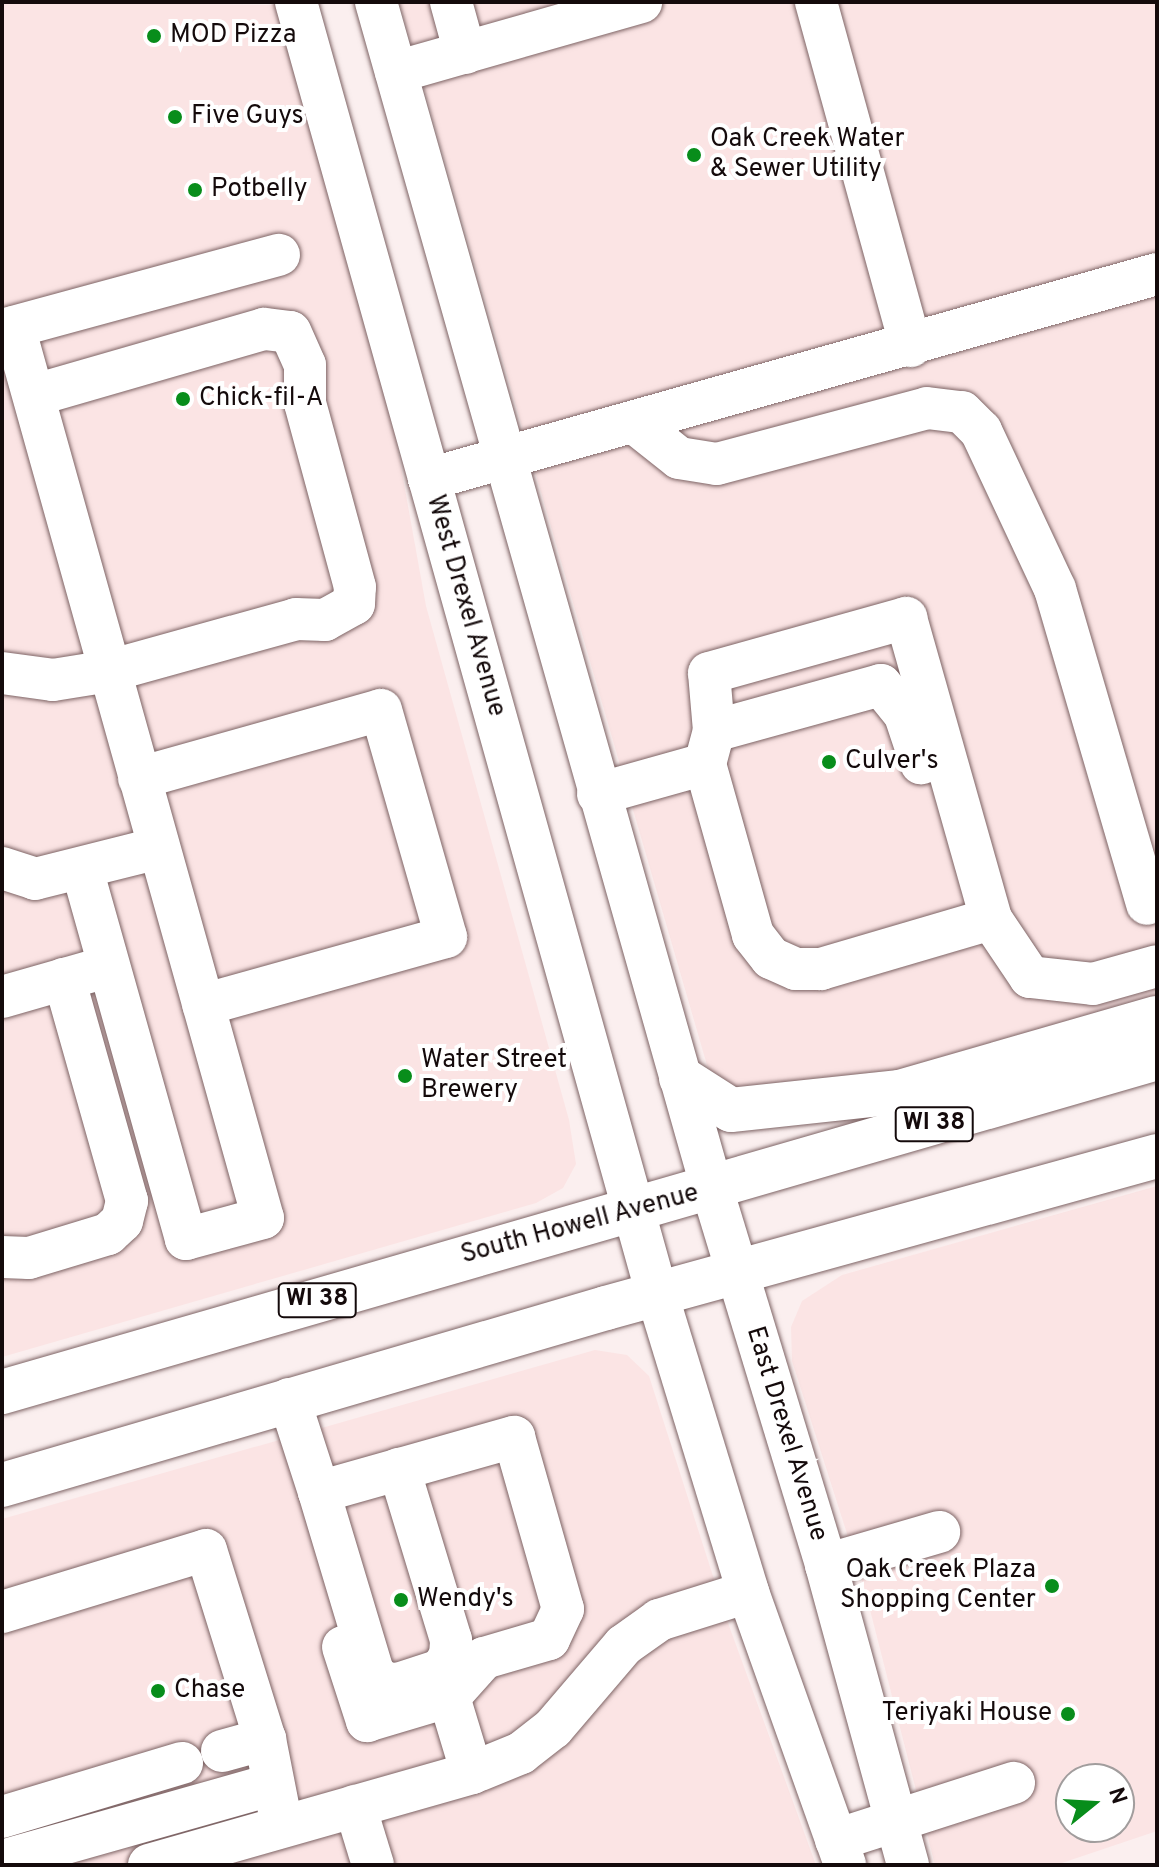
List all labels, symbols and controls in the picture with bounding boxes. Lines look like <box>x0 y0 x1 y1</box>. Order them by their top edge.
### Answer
place label: MOD Pizza <box>170 20 296 52</box>
marker: MOD Pizza <box>145 27 163 45</box>
place label: Five Guys <box>191 101 304 133</box>
marker: Five Guys <box>166 108 184 126</box>
place label: Oak Creek Water & Sewer Utility <box>710 124 905 186</box>
marker: Oak Creek Water & Sewer Utility <box>685 146 703 164</box>
place label: Potbelly <box>211 174 307 206</box>
marker: Potbelly <box>186 181 204 199</box>
place label: Chick-fil-A <box>199 383 323 415</box>
marker: Chick-fil-A <box>174 390 192 408</box>
street label: West Drexel Avenue <box>418 491 512 721</box>
place label: Culver's <box>845 746 939 778</box>
marker: Culver's <box>820 753 838 771</box>
place label: Water Street Brewery <box>421 1045 567 1106</box>
marker: Water Street Brewery <box>396 1067 414 1085</box>
road number: WI 38 <box>894 1104 974 1144</box>
street label: South Howell Avenue <box>457 1178 703 1272</box>
road number: WI 38 <box>277 1280 357 1320</box>
street label: East Drexel Avenue <box>738 1322 834 1546</box>
place label: Oak Creek Plaza Shopping Center <box>840 1555 1036 1616</box>
marker: Oak Creek Plaza Shopping Center <box>1043 1577 1061 1595</box>
place label: Wendy's <box>417 1584 514 1616</box>
marker: Wendy's <box>392 1591 410 1609</box>
place label: Chase <box>174 1675 245 1707</box>
marker: Chase <box>149 1682 167 1700</box>
place label: Teriyaki House <box>882 1698 1052 1730</box>
marker: Teriyaki House <box>1059 1705 1077 1723</box>
north arrow <box>1055 1763 1135 1843</box>
text: N <box>1101 1784 1132 1808</box>

